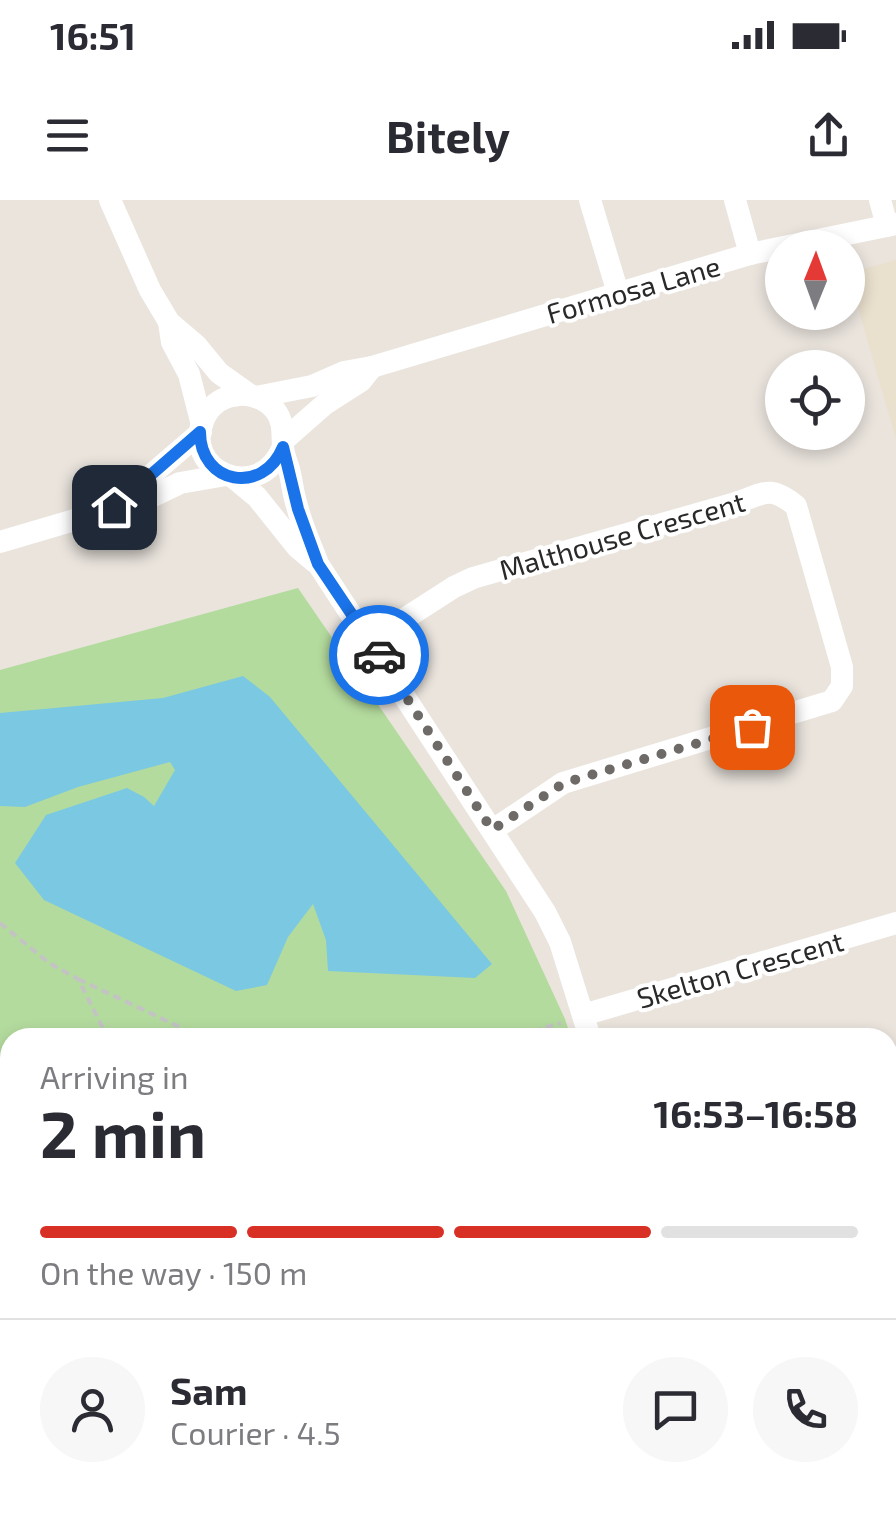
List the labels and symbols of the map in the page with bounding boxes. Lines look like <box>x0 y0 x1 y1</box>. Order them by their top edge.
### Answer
north arrow <box>765 230 865 330</box>
street label: Formosa Lane <box>542 248 724 330</box>
pin <box>72 465 157 550</box>
street label: Malthouse Crescent <box>495 484 749 586</box>
courier <box>329 605 429 705</box>
pin <box>710 685 795 770</box>
street label: Skelton Crescent <box>633 923 847 1015</box>

